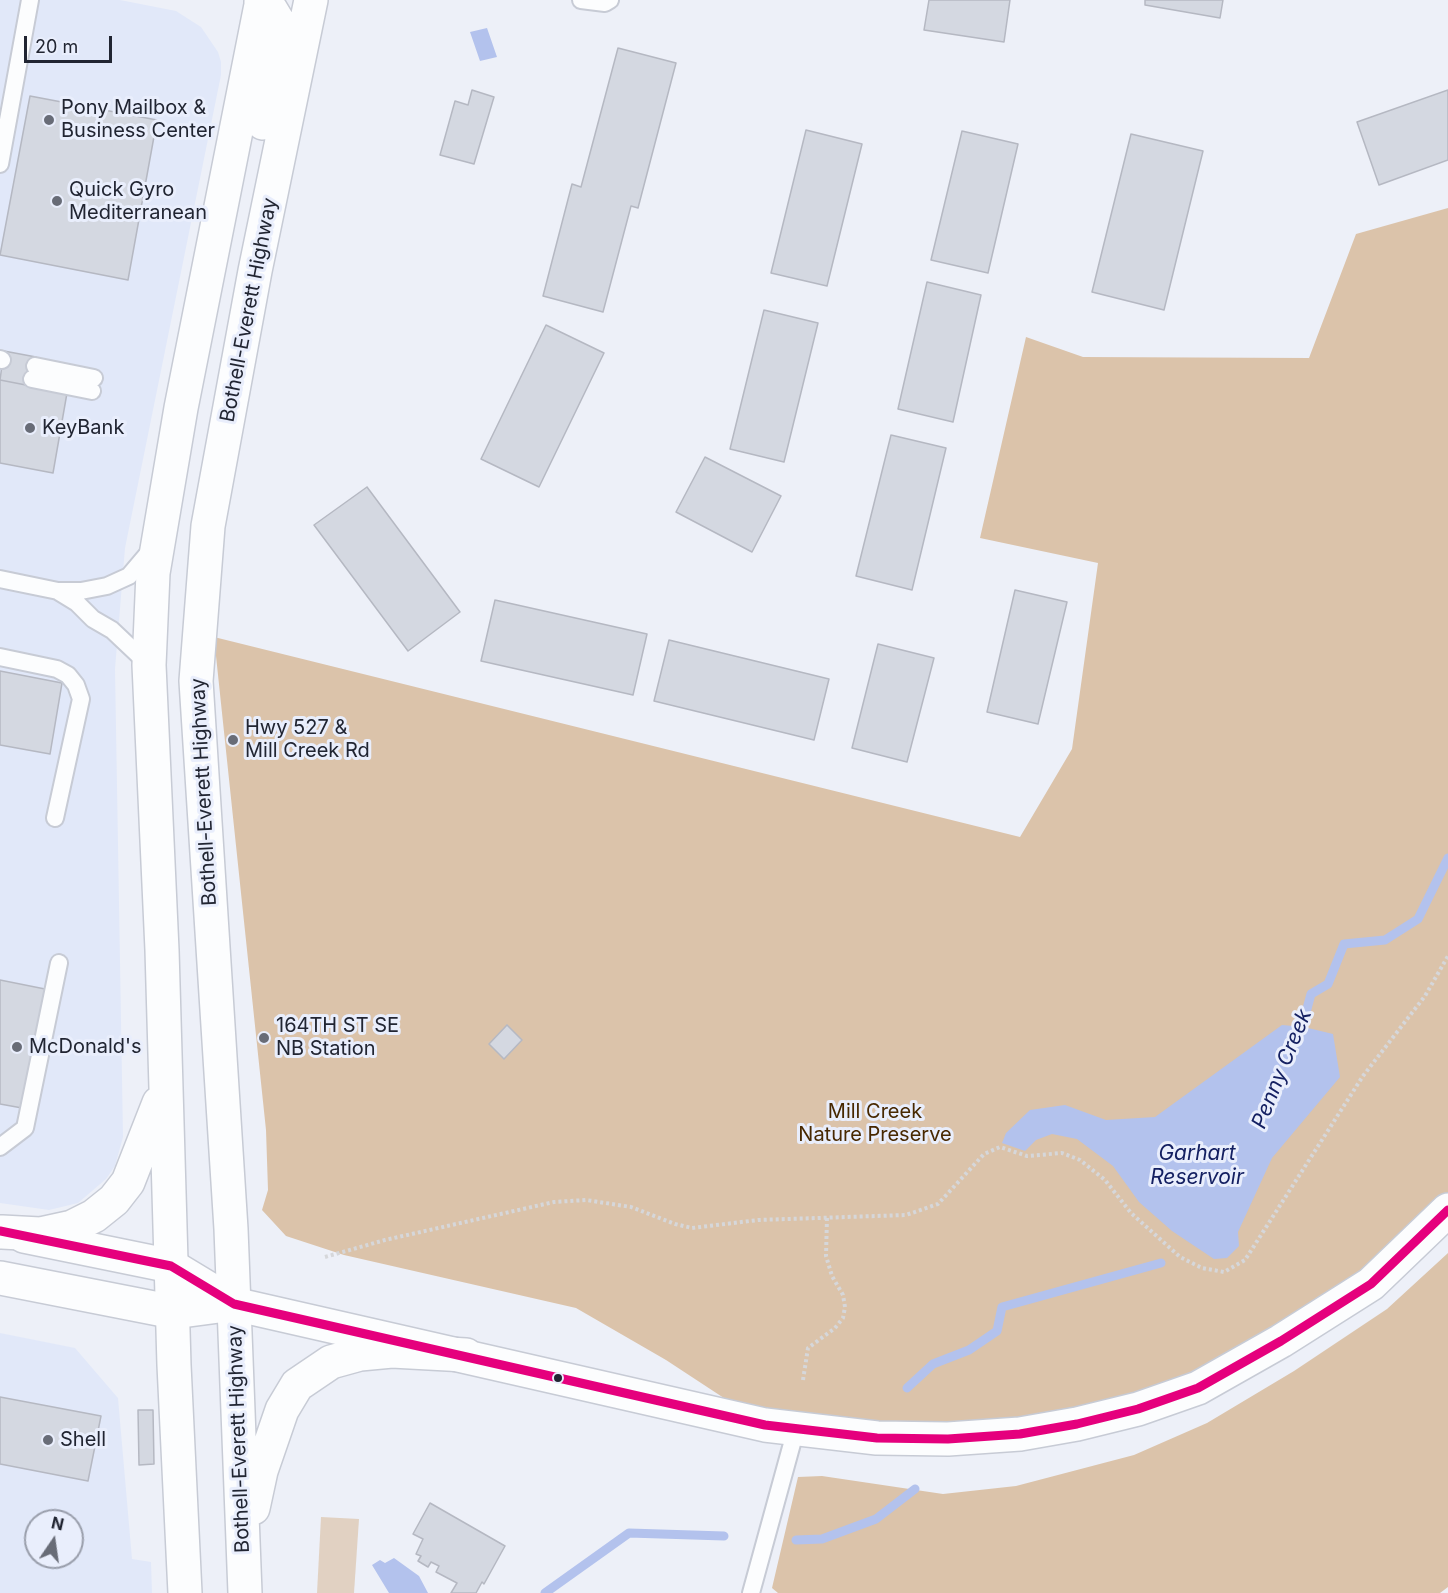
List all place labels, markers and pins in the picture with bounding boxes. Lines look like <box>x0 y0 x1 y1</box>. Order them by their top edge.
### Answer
place label: Pony Mailbox & Business Center <box>61 96 215 143</box>
marker: Pony Mailbox & Business Center <box>42 113 56 127</box>
place label: Quick Gyro Mediterranean <box>69 178 207 225</box>
marker: Quick Gyro Mediterranean <box>50 194 64 208</box>
place label: KeyBank <box>42 416 124 440</box>
marker: KeyBank <box>23 421 37 435</box>
place label: Hwy 527 & Mill Creek Rd <box>245 716 370 763</box>
marker: Hwy 527 & Mill Creek Rd <box>226 733 240 747</box>
place label: 164TH ST SE NB Station <box>276 1014 399 1061</box>
marker: 164TH ST SE NB Station <box>257 1031 271 1045</box>
place label: McDonald's <box>29 1035 142 1059</box>
marker: McDonald's <box>10 1040 24 1054</box>
unlabelled marker <box>552 1372 564 1384</box>
place label: Shell <box>60 1428 106 1452</box>
marker: Shell <box>41 1433 55 1447</box>

